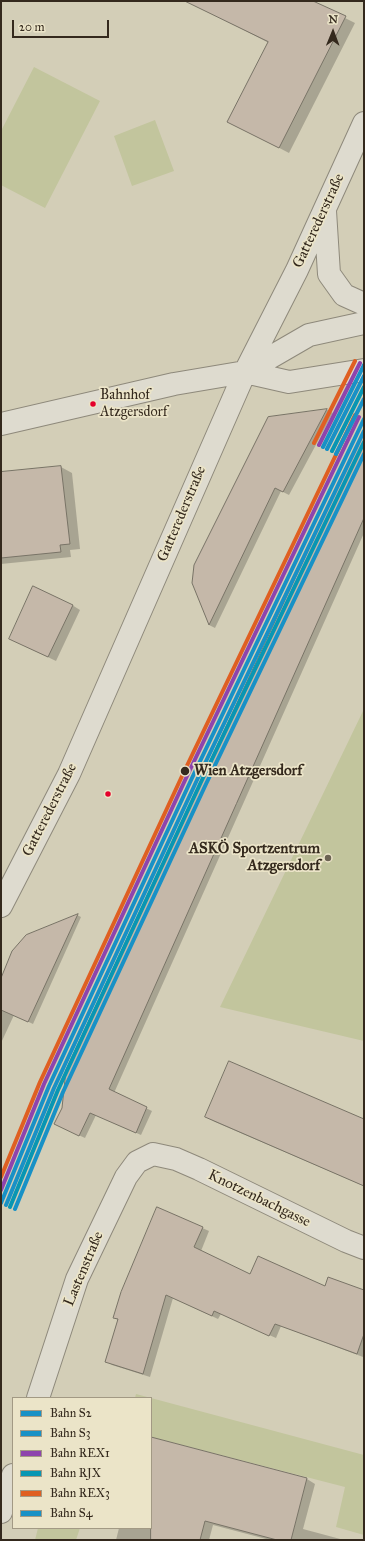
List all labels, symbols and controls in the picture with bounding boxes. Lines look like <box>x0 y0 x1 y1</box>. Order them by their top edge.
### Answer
scale bar <box>14 12 111 38</box>
north arrow <box>313 12 353 52</box>
text: N <box>328 13 338 26</box>
text: 20 m <box>19 20 45 34</box>
street label: Gatterederstraße <box>289 171 349 271</box>
place label: Bahnhof Atzgersdorf <box>100 388 168 420</box>
marker: Bahnhof Atzgersdorf <box>88 399 98 409</box>
street label: Gatterederstraße <box>154 463 210 565</box>
street label: Gatterederstraße <box>19 760 81 860</box>
place label: Wien Atzgersdorf <box>194 762 302 780</box>
marker: Wien Atzgersdorf <box>179 765 191 777</box>
unlabelled marker <box>103 789 113 799</box>
place label: ASKÖ Sportzentrum Atzgersdorf <box>189 840 320 875</box>
marker: ASKÖ Sportzentrum Atzgersdorf <box>323 853 333 863</box>
street label: Knotzenbachgasse <box>205 1166 313 1232</box>
street label: Lastenstraße <box>60 1229 108 1309</box>
legend <box>12 1397 152 1529</box>
text: Bahn S2 <box>50 1406 92 1420</box>
text: Bahn S3 <box>50 1426 90 1440</box>
text: Bahn REX1 <box>50 1446 110 1460</box>
text: Bahn RJX <box>50 1466 101 1480</box>
text: Bahn REX3 <box>50 1486 110 1500</box>
text: Bahn S4 <box>50 1506 92 1520</box>

